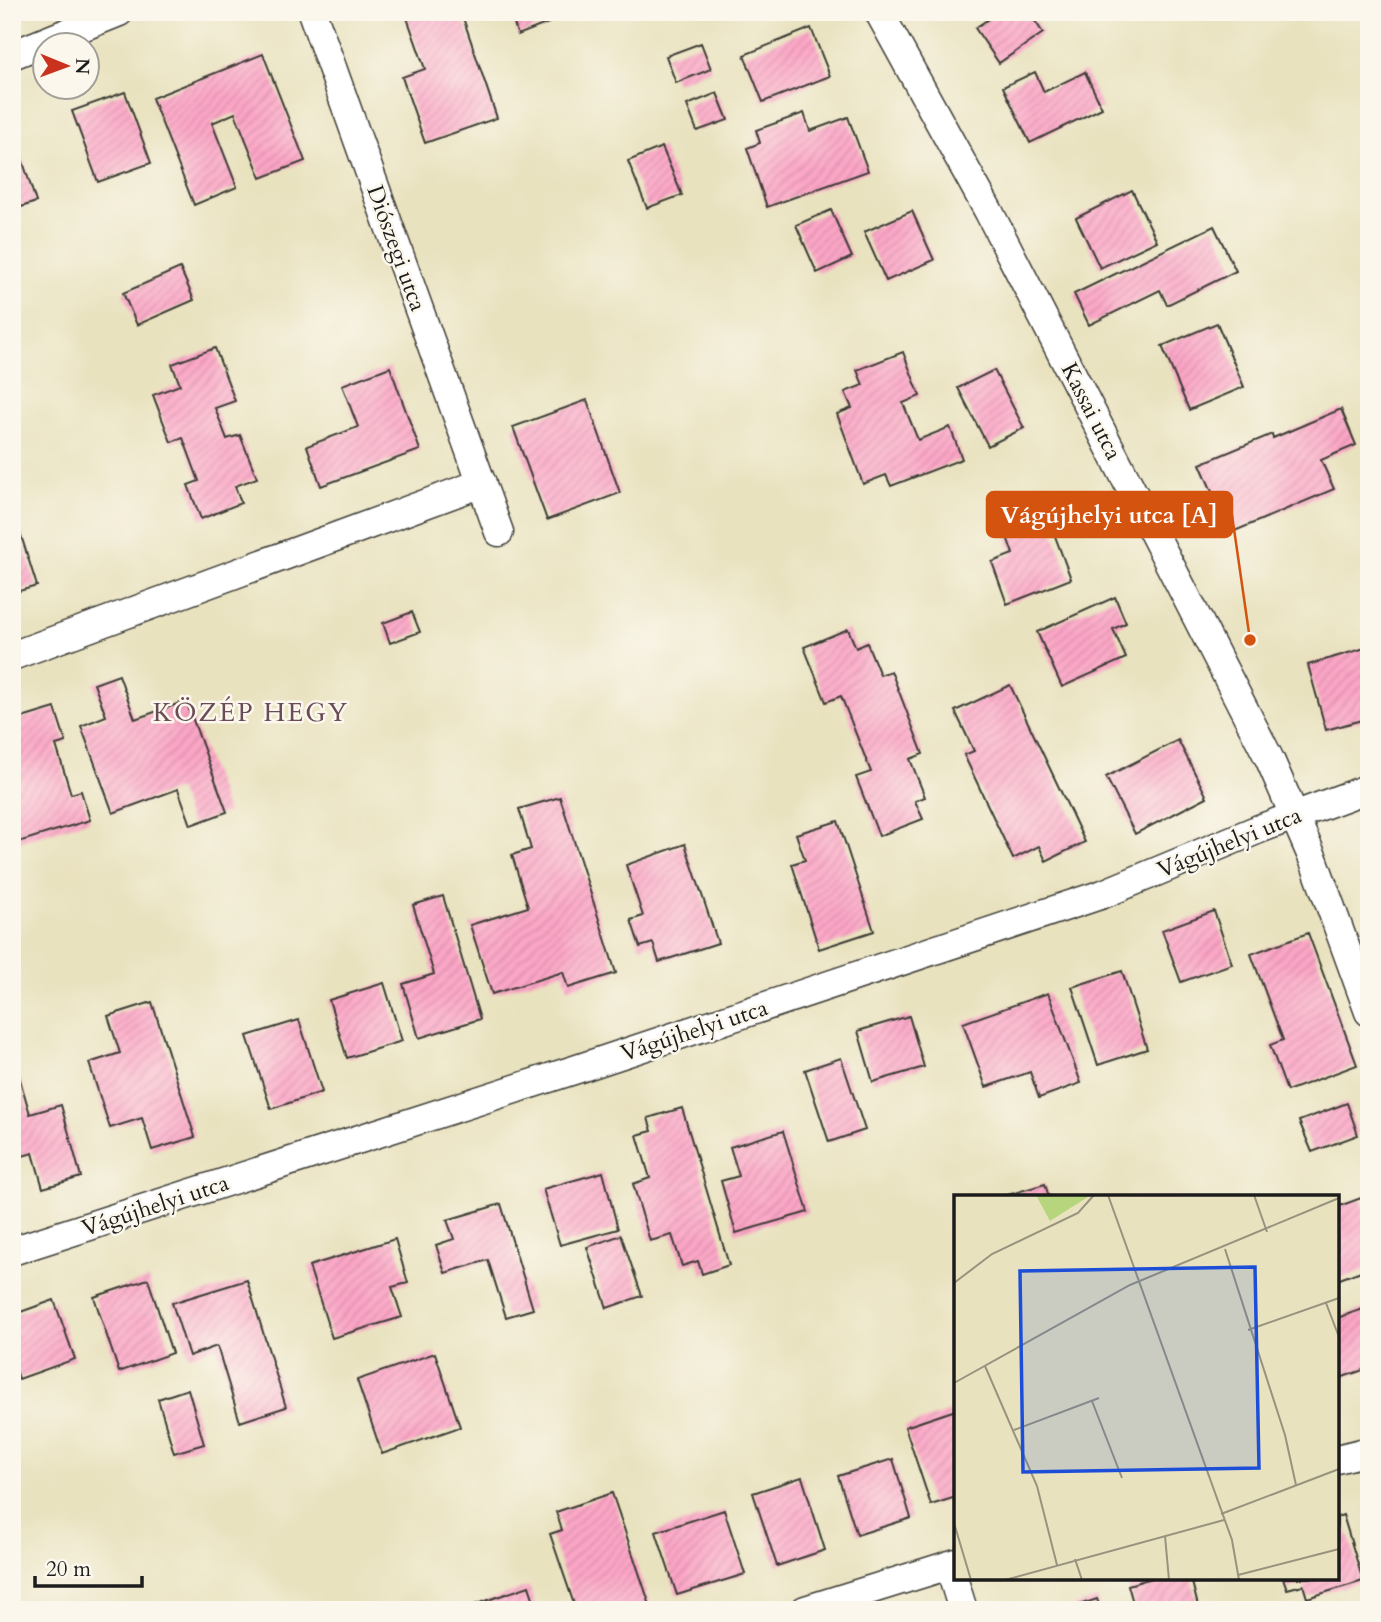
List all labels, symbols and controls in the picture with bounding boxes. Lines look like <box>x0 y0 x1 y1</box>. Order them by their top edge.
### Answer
north arrow <box>32 32 102 102</box>
text: N <box>69 58 95 75</box>
street label: Diószegi utca <box>359 181 434 315</box>
street label: Kassai utca <box>1054 357 1129 465</box>
callout: Vágújhelyi utca [A] <box>987 492 1232 537</box>
text: Vágújhelyi utca [A] <box>1000 499 1218 532</box>
district label: KÖZÉP HEGY <box>153 695 349 730</box>
street label: Vágújhelyi utca <box>1153 799 1306 885</box>
street label: Vágújhelyi utca <box>617 992 772 1069</box>
street label: Vágújhelyi utca <box>78 1167 233 1244</box>
inset map <box>954 1195 1339 1580</box>
scale bar <box>35 1545 142 1589</box>
text: 20 m <box>46 1555 91 1584</box>

